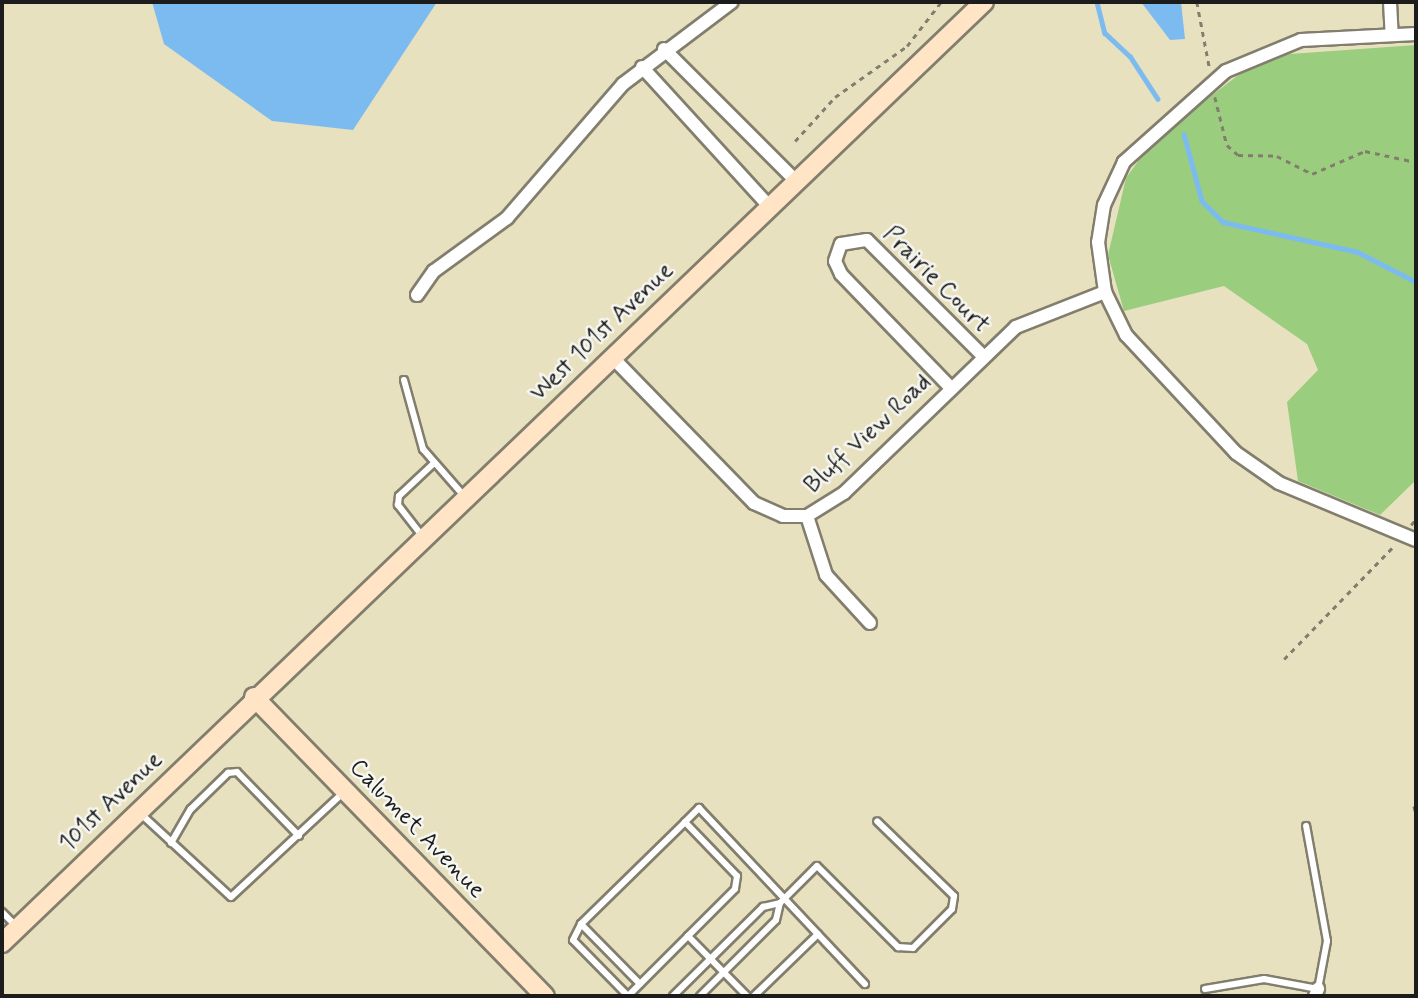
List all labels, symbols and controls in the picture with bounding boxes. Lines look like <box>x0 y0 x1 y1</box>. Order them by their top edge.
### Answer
street label: Prairie Court <box>878 222 994 338</box>
street label: West 101st Avenue <box>524 256 680 408</box>
street label: Bluff View Road <box>800 369 936 499</box>
street label: 101st Avenue <box>54 746 168 858</box>
street label: Calumet Avenue <box>346 756 488 902</box>

